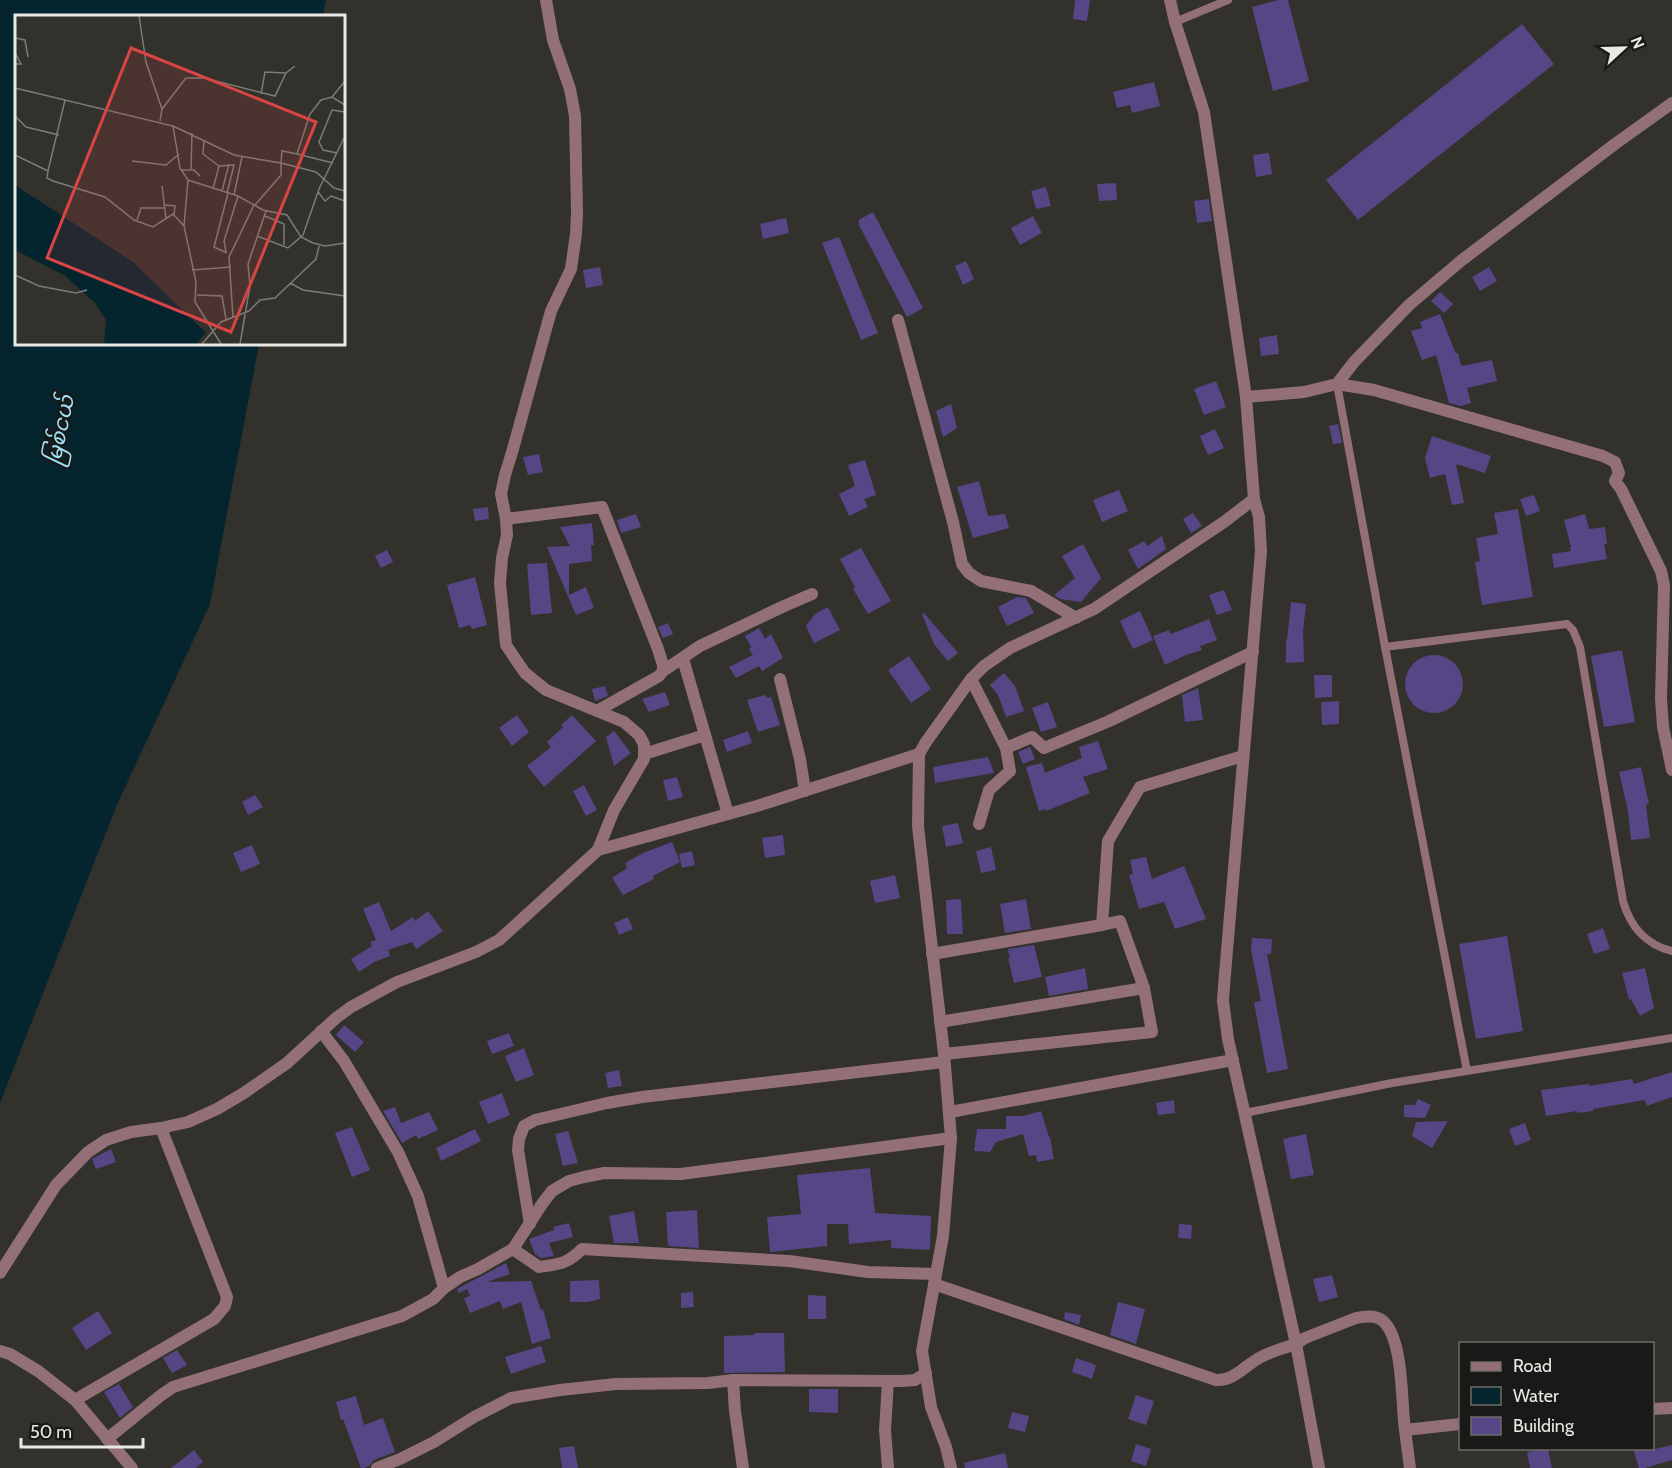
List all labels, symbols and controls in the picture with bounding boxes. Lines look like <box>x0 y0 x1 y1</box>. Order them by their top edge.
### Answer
inset map <box>15 15 345 345</box>
north arrow <box>1594 18 1654 78</box>
text: N <box>1627 34 1648 51</box>
water label: မြစ်ငယ် <box>38 391 84 468</box>
legend <box>1459 1342 1654 1450</box>
text: Road <box>1513 1355 1552 1377</box>
text: Water <box>1513 1385 1559 1407</box>
scale bar <box>21 1411 142 1449</box>
text: Building <box>1513 1415 1575 1437</box>
text: 50 m <box>30 1421 72 1443</box>

